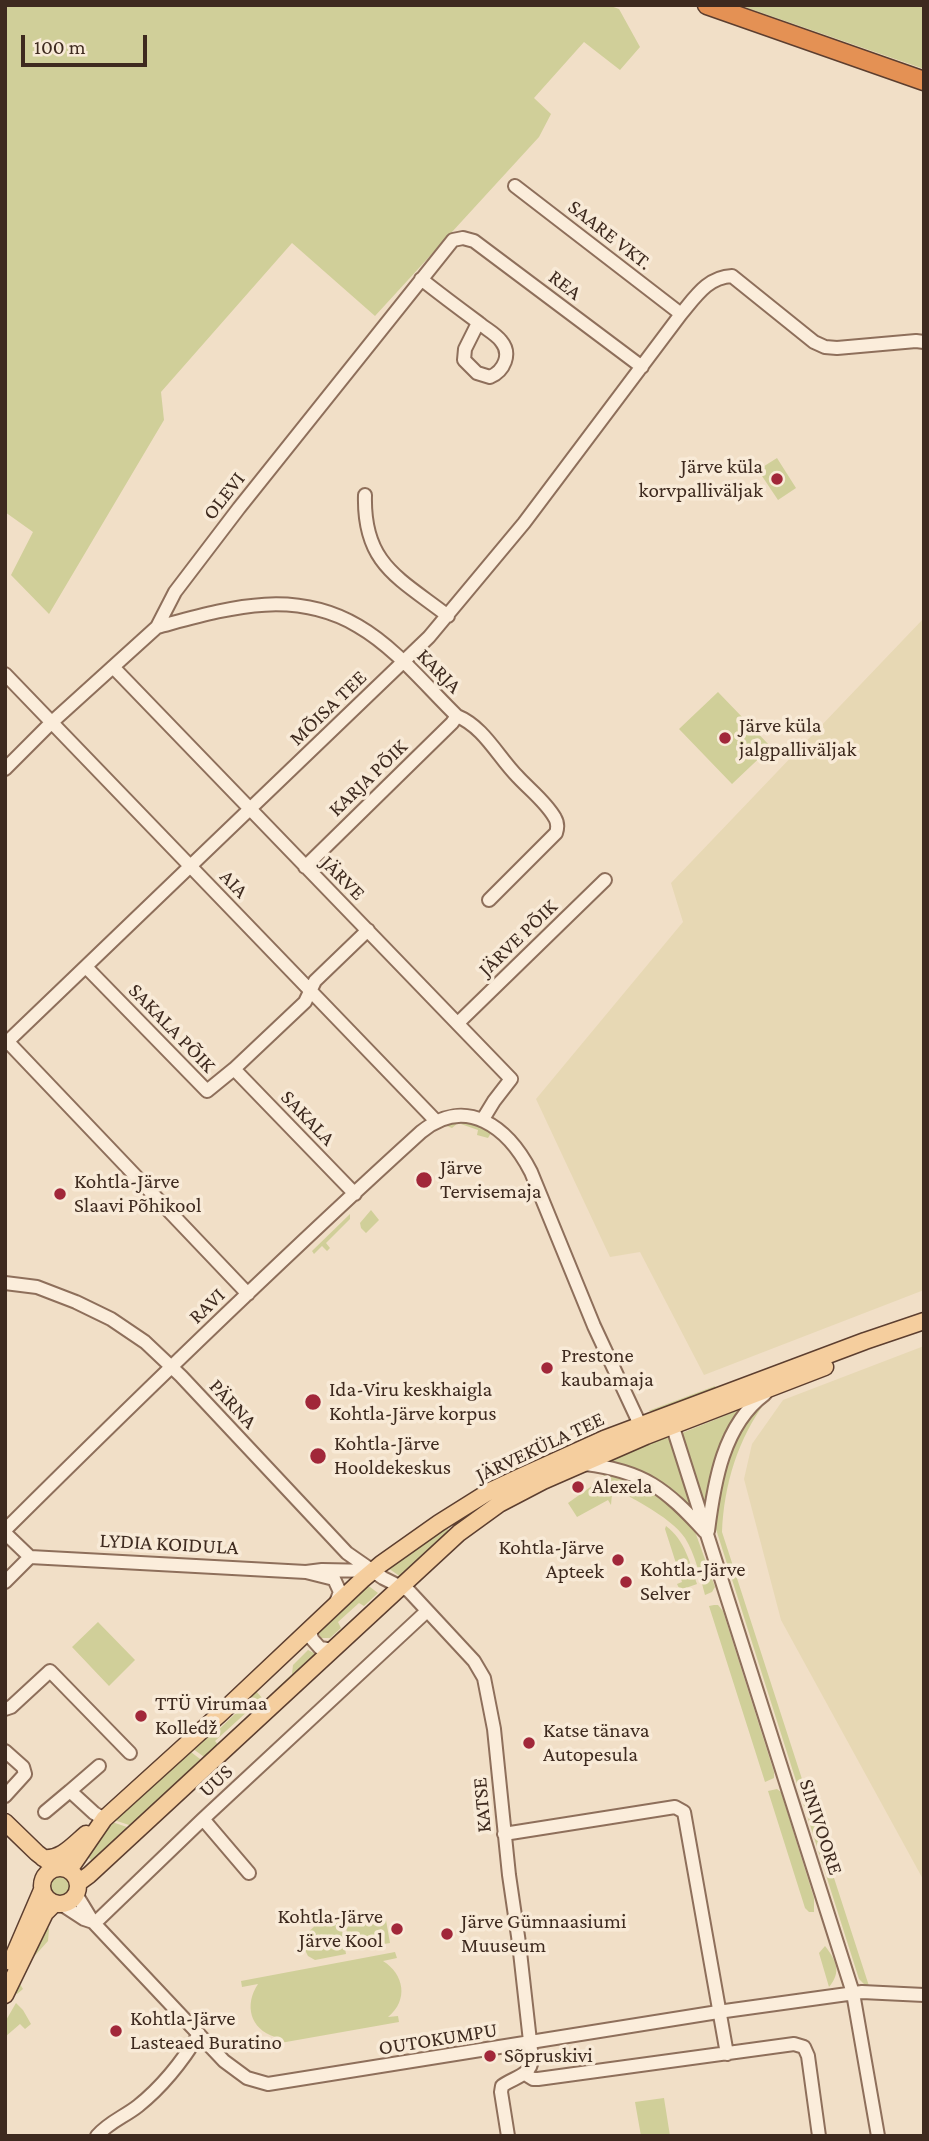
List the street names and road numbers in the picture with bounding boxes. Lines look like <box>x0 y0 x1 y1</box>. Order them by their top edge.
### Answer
street label: SAARE VKT. <box>563 194 657 276</box>
street label: REA <box>543 264 587 306</box>
street label: OLEVI <box>197 467 251 525</box>
street label: KARJA <box>411 643 467 699</box>
street label: MÕISA TEE <box>284 665 372 751</box>
street label: KARJA PÕIK <box>323 734 413 822</box>
street label: JÄRVE <box>315 850 371 906</box>
street label: AIA <box>214 864 254 904</box>
street label: JÄRVE PÕIK <box>473 894 563 982</box>
street label: SAKALA PÕIK <box>123 978 221 1078</box>
street label: SAKALA <box>275 1085 341 1151</box>
street label: RAVI <box>184 1283 230 1329</box>
street label: PÄRNA <box>204 1374 262 1434</box>
street label: JÄRVEKÜLA TEE <box>472 1406 608 1488</box>
street label: LYDIA KOIDULA <box>99 1528 239 1560</box>
street label: UUS <box>194 1759 238 1803</box>
street label: KATSE <box>467 1776 497 1834</box>
street label: SINIVOORE <box>794 1776 848 1878</box>
street label: OUTOKUMPU <box>377 2017 499 2061</box>

